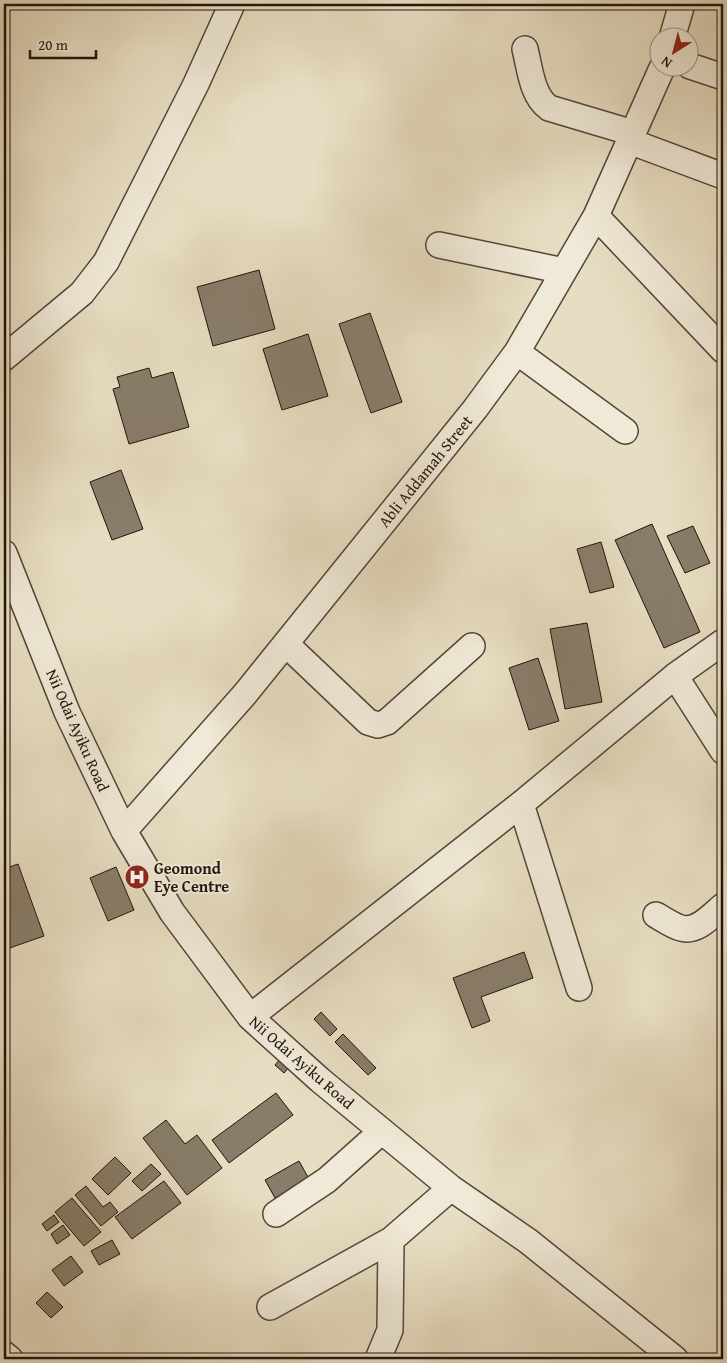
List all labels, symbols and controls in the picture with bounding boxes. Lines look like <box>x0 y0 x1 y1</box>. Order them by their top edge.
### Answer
scale bar <box>30 28 96 60</box>
north arrow <box>650 28 700 78</box>
text: 20 m <box>38 34 69 55</box>
text: N <box>656 51 676 73</box>
street label: Abli Addamah Street <box>372 409 478 532</box>
street label: Nii Odai Ayiku Road <box>40 665 116 796</box>
place label: Geomond Eye Centre <box>154 856 229 898</box>
hospital icon: Geomond Eye Centre <box>124 864 150 890</box>
street label: Nii Odai Ayiku Road <box>244 1010 360 1115</box>

